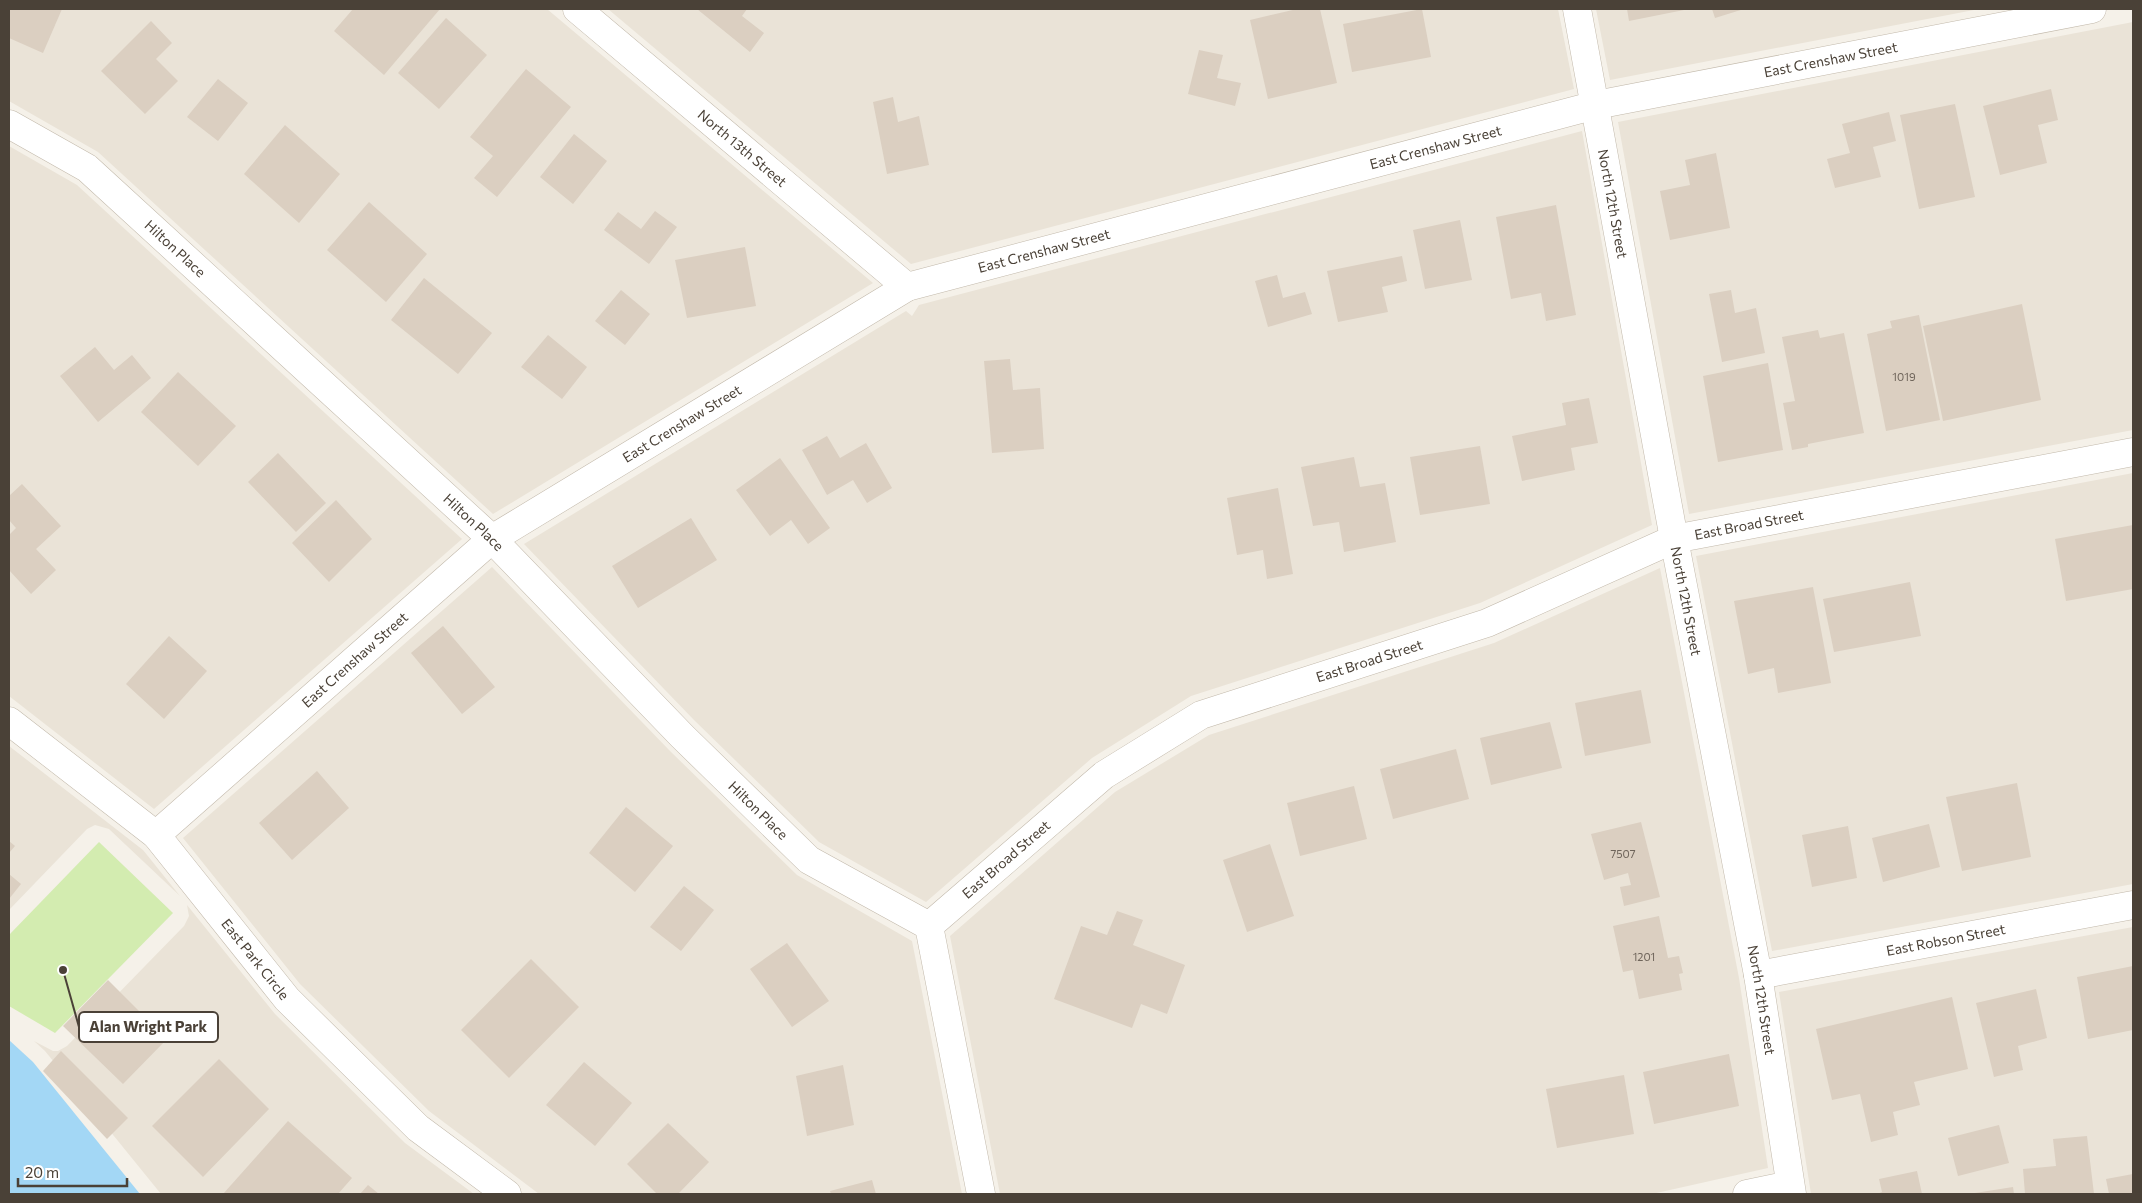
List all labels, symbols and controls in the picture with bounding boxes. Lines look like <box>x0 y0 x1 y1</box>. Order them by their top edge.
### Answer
street label: East Crenshaw Street <box>1762 38 1899 80</box>
street label: North 13th Street <box>695 105 791 190</box>
street label: East Crenshaw Street <box>1368 121 1504 172</box>
street label: North 12th Street <box>1595 148 1632 260</box>
street label: Hilton Place <box>141 216 209 280</box>
street label: East Crenshaw Street <box>976 225 1112 276</box>
house number: 1019 <box>1892 370 1916 383</box>
street label: East Crenshaw Street <box>619 381 744 466</box>
street label: Hilton Place <box>440 490 508 554</box>
street label: East Broad Street <box>1693 506 1805 543</box>
street label: North 12th Street <box>1668 545 1705 657</box>
street label: East Crenshaw Street <box>298 608 411 711</box>
street label: East Broad Street <box>1314 635 1425 685</box>
street label: Hilton Place <box>725 777 792 843</box>
street label: East Broad Street <box>958 816 1054 902</box>
house number: 7507 <box>1610 847 1636 860</box>
street label: East Park Circle <box>218 915 293 1003</box>
street label: East Robson Street <box>1885 920 2007 959</box>
street label: North 12th Street <box>1744 944 1779 1056</box>
house number: 1201 <box>1633 950 1655 963</box>
callout: Alan Wright Park <box>79 1012 218 1042</box>
text: Alan Wright Park <box>89 1017 207 1035</box>
scale bar <box>18 1156 126 1188</box>
text: 20 m <box>25 1163 59 1181</box>

